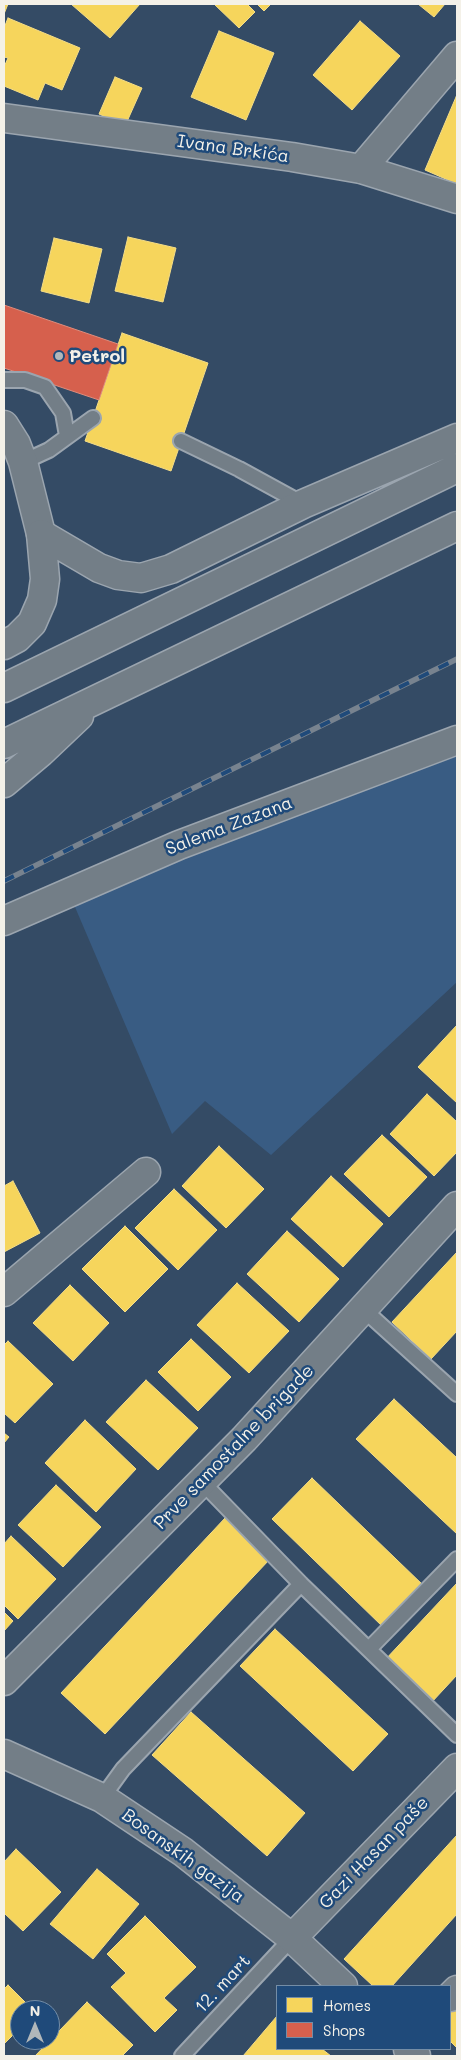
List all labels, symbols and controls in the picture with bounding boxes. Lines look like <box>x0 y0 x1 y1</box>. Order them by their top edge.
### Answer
street label: Ivana Brkića <box>176 130 290 168</box>
place label: Petrol <box>69 345 125 367</box>
marker: Petrol <box>53 350 65 362</box>
street label: Salema Zazana <box>163 792 295 860</box>
street label: Prve samostalne brigade <box>149 1360 319 1534</box>
street label: Gazi Hasan paše <box>315 1792 433 1914</box>
street label: Bosanskih gazija <box>118 1804 248 1908</box>
street label: 12. mart <box>191 1950 255 2018</box>
legend <box>276 1985 451 2050</box>
text: Homes <box>323 1995 371 2015</box>
north arrow <box>10 2000 60 2050</box>
text: N <box>30 2001 40 2020</box>
text: Shops <box>323 2020 365 2040</box>

